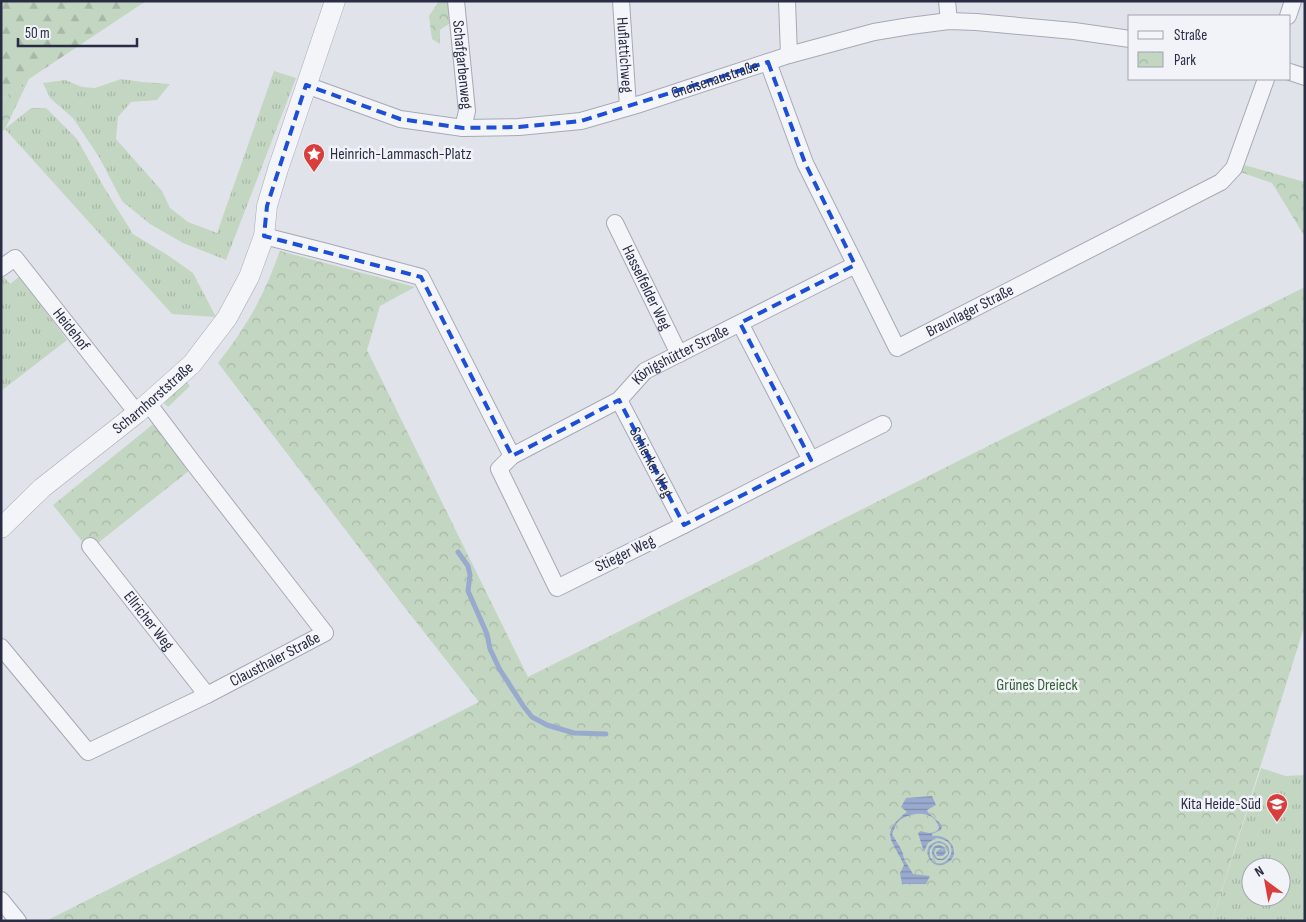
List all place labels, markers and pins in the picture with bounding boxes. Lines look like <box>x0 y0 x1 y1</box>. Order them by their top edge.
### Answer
place icon: Heinrich-Lammasch-Platz <box>302 142 326 173</box>
place label: Heinrich-Lammasch-Platz <box>330 145 472 164</box>
school or university icon: Kita Heide-Süd <box>1265 792 1289 823</box>
place label: Kita Heide-Süd <box>1181 795 1261 814</box>

